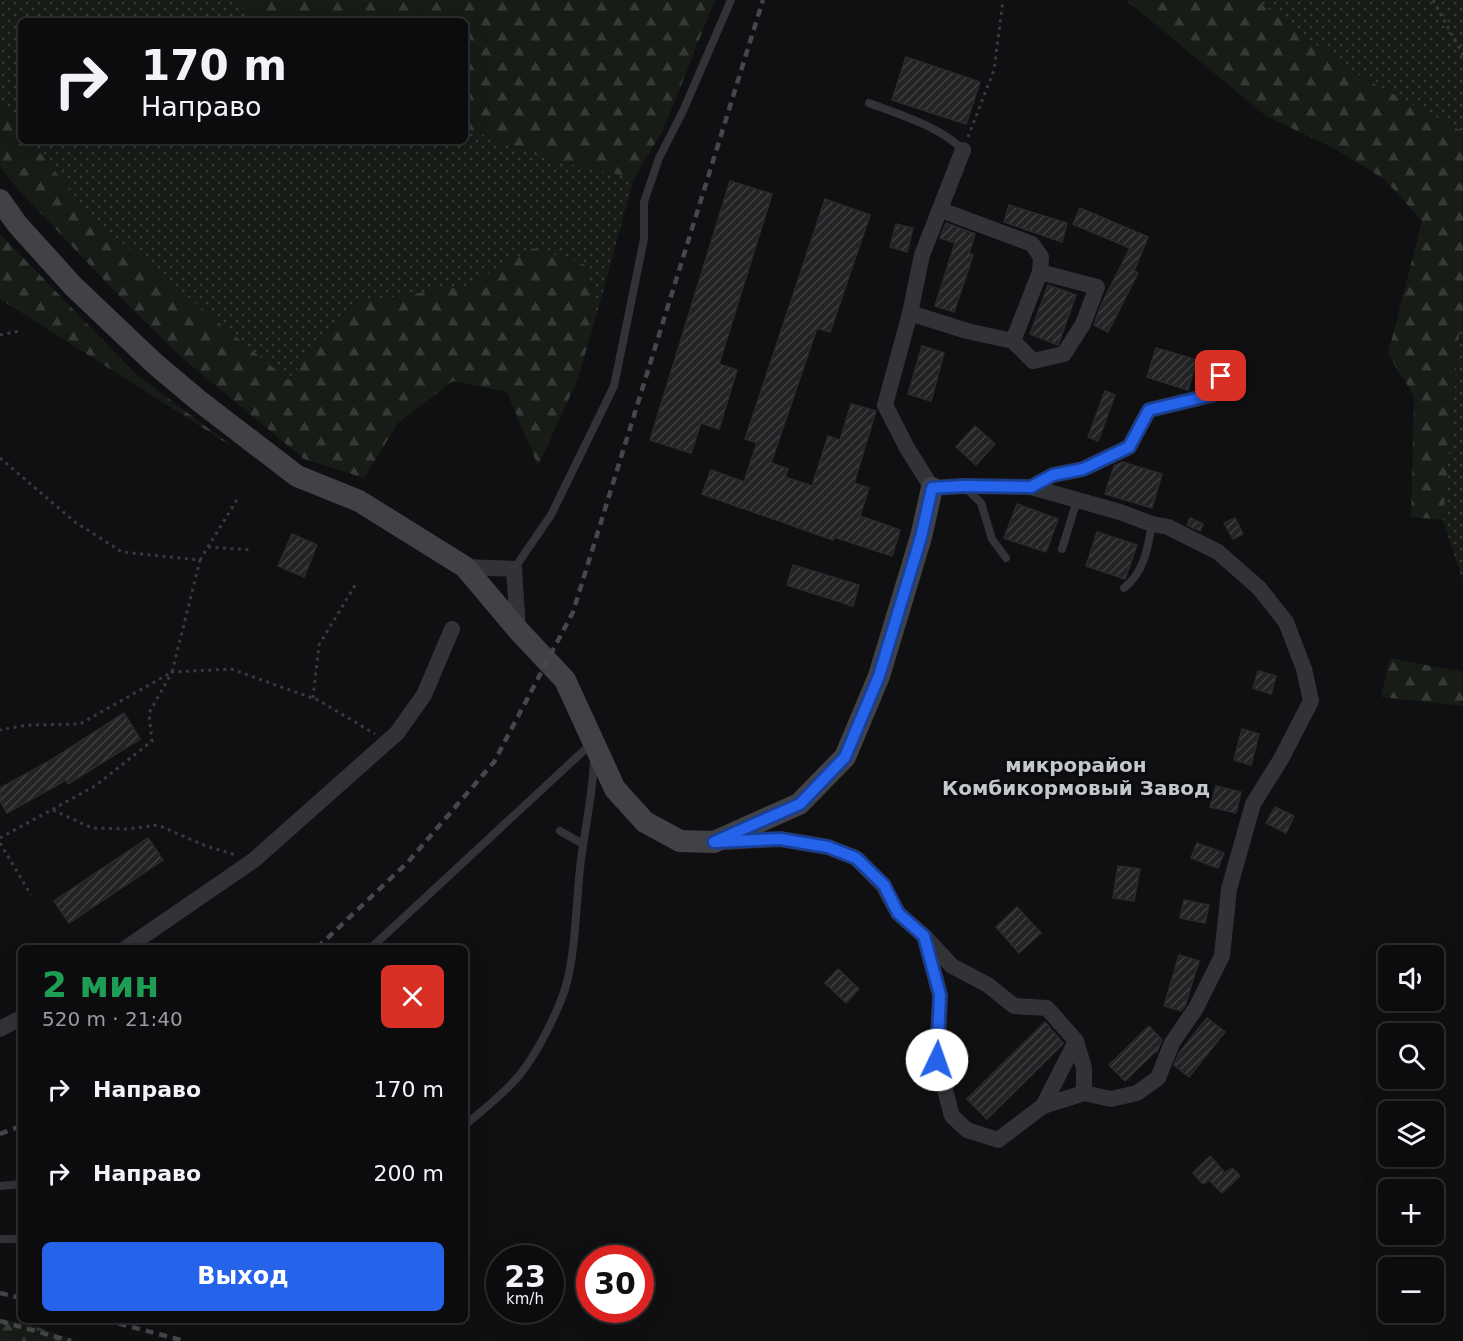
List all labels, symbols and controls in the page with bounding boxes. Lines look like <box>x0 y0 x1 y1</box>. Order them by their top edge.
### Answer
text: 170 m <box>141 41 287 90</box>
icon: right <box>42 42 120 120</box>
text: Направо <box>141 91 262 122</box>
pin <box>1195 350 1246 401</box>
icon: arrive <box>1204 359 1237 392</box>
district label: микрорайон Комбикормовый Завод <box>942 753 1210 800</box>
map controls <box>1378 945 1444 1323</box>
button: sound <box>1378 945 1444 1011</box>
text: 2 мин <box>42 964 159 1005</box>
button: close <box>381 965 444 1028</box>
text: 520 m · 21:40 <box>42 1007 183 1031</box>
button: search <box>1378 1023 1444 1089</box>
position arrow <box>905 1028 969 1092</box>
icon: right <box>42 1073 75 1106</box>
text: Направо <box>93 1077 201 1102</box>
text: 170 m <box>374 1077 444 1102</box>
button: layers <box>1378 1101 1444 1167</box>
icon: right <box>42 1157 75 1190</box>
text: Направо <box>93 1161 201 1186</box>
text: 200 m <box>374 1161 444 1186</box>
button: + <box>1378 1179 1444 1245</box>
button: Выход <box>42 1242 444 1311</box>
speed limit sign: 30 <box>576 1245 654 1323</box>
button: − <box>1378 1257 1444 1323</box>
text: 23 <box>504 1259 546 1294</box>
text: km/h <box>506 1290 544 1308</box>

